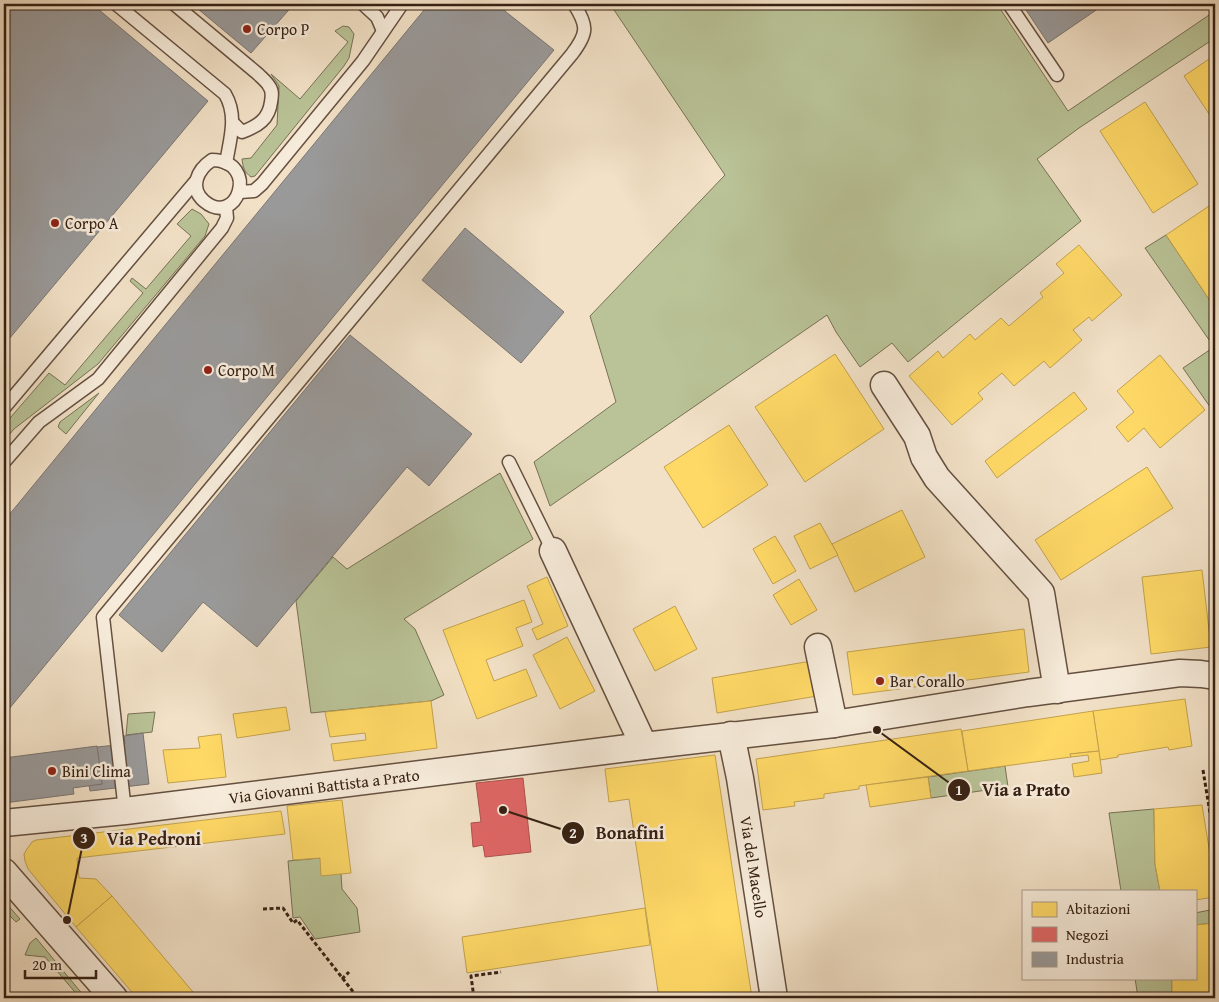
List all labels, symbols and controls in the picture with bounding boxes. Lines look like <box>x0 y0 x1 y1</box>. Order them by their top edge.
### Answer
place label: Corpo P <box>257 17 309 41</box>
marker: Corpo P <box>241 23 253 35</box>
place label: Corpo A <box>65 211 119 235</box>
marker: Corpo A <box>49 217 61 229</box>
place label: Corpo M <box>218 358 275 382</box>
marker: Corpo M <box>202 364 214 376</box>
place label: Bar Corallo <box>890 669 965 693</box>
marker: Bar Corallo <box>874 675 886 687</box>
place label: Bini Clima <box>62 759 131 783</box>
street label: Via Giovanni Battista a Prato <box>227 762 421 810</box>
marker: Bini Clima <box>46 765 58 777</box>
callout: Via a Prato <box>947 773 1080 806</box>
text: Via a Prato <box>982 776 1071 803</box>
text: 1 <box>955 779 963 800</box>
street label: Via del Macello <box>734 814 774 920</box>
callout: Bonafini <box>560 816 674 849</box>
text: Bonafini <box>596 819 665 846</box>
callout: Via Pedroni <box>72 822 211 855</box>
text: 2 <box>569 822 577 843</box>
text: Via Pedroni <box>107 825 202 852</box>
text: 3 <box>80 827 88 848</box>
legend <box>1022 890 1196 980</box>
text: Abitazioni <box>1066 898 1131 919</box>
text: Negozi <box>1066 924 1109 945</box>
scale bar <box>25 947 96 979</box>
text: Industria <box>1066 948 1124 969</box>
text: 20 m <box>32 954 63 975</box>

